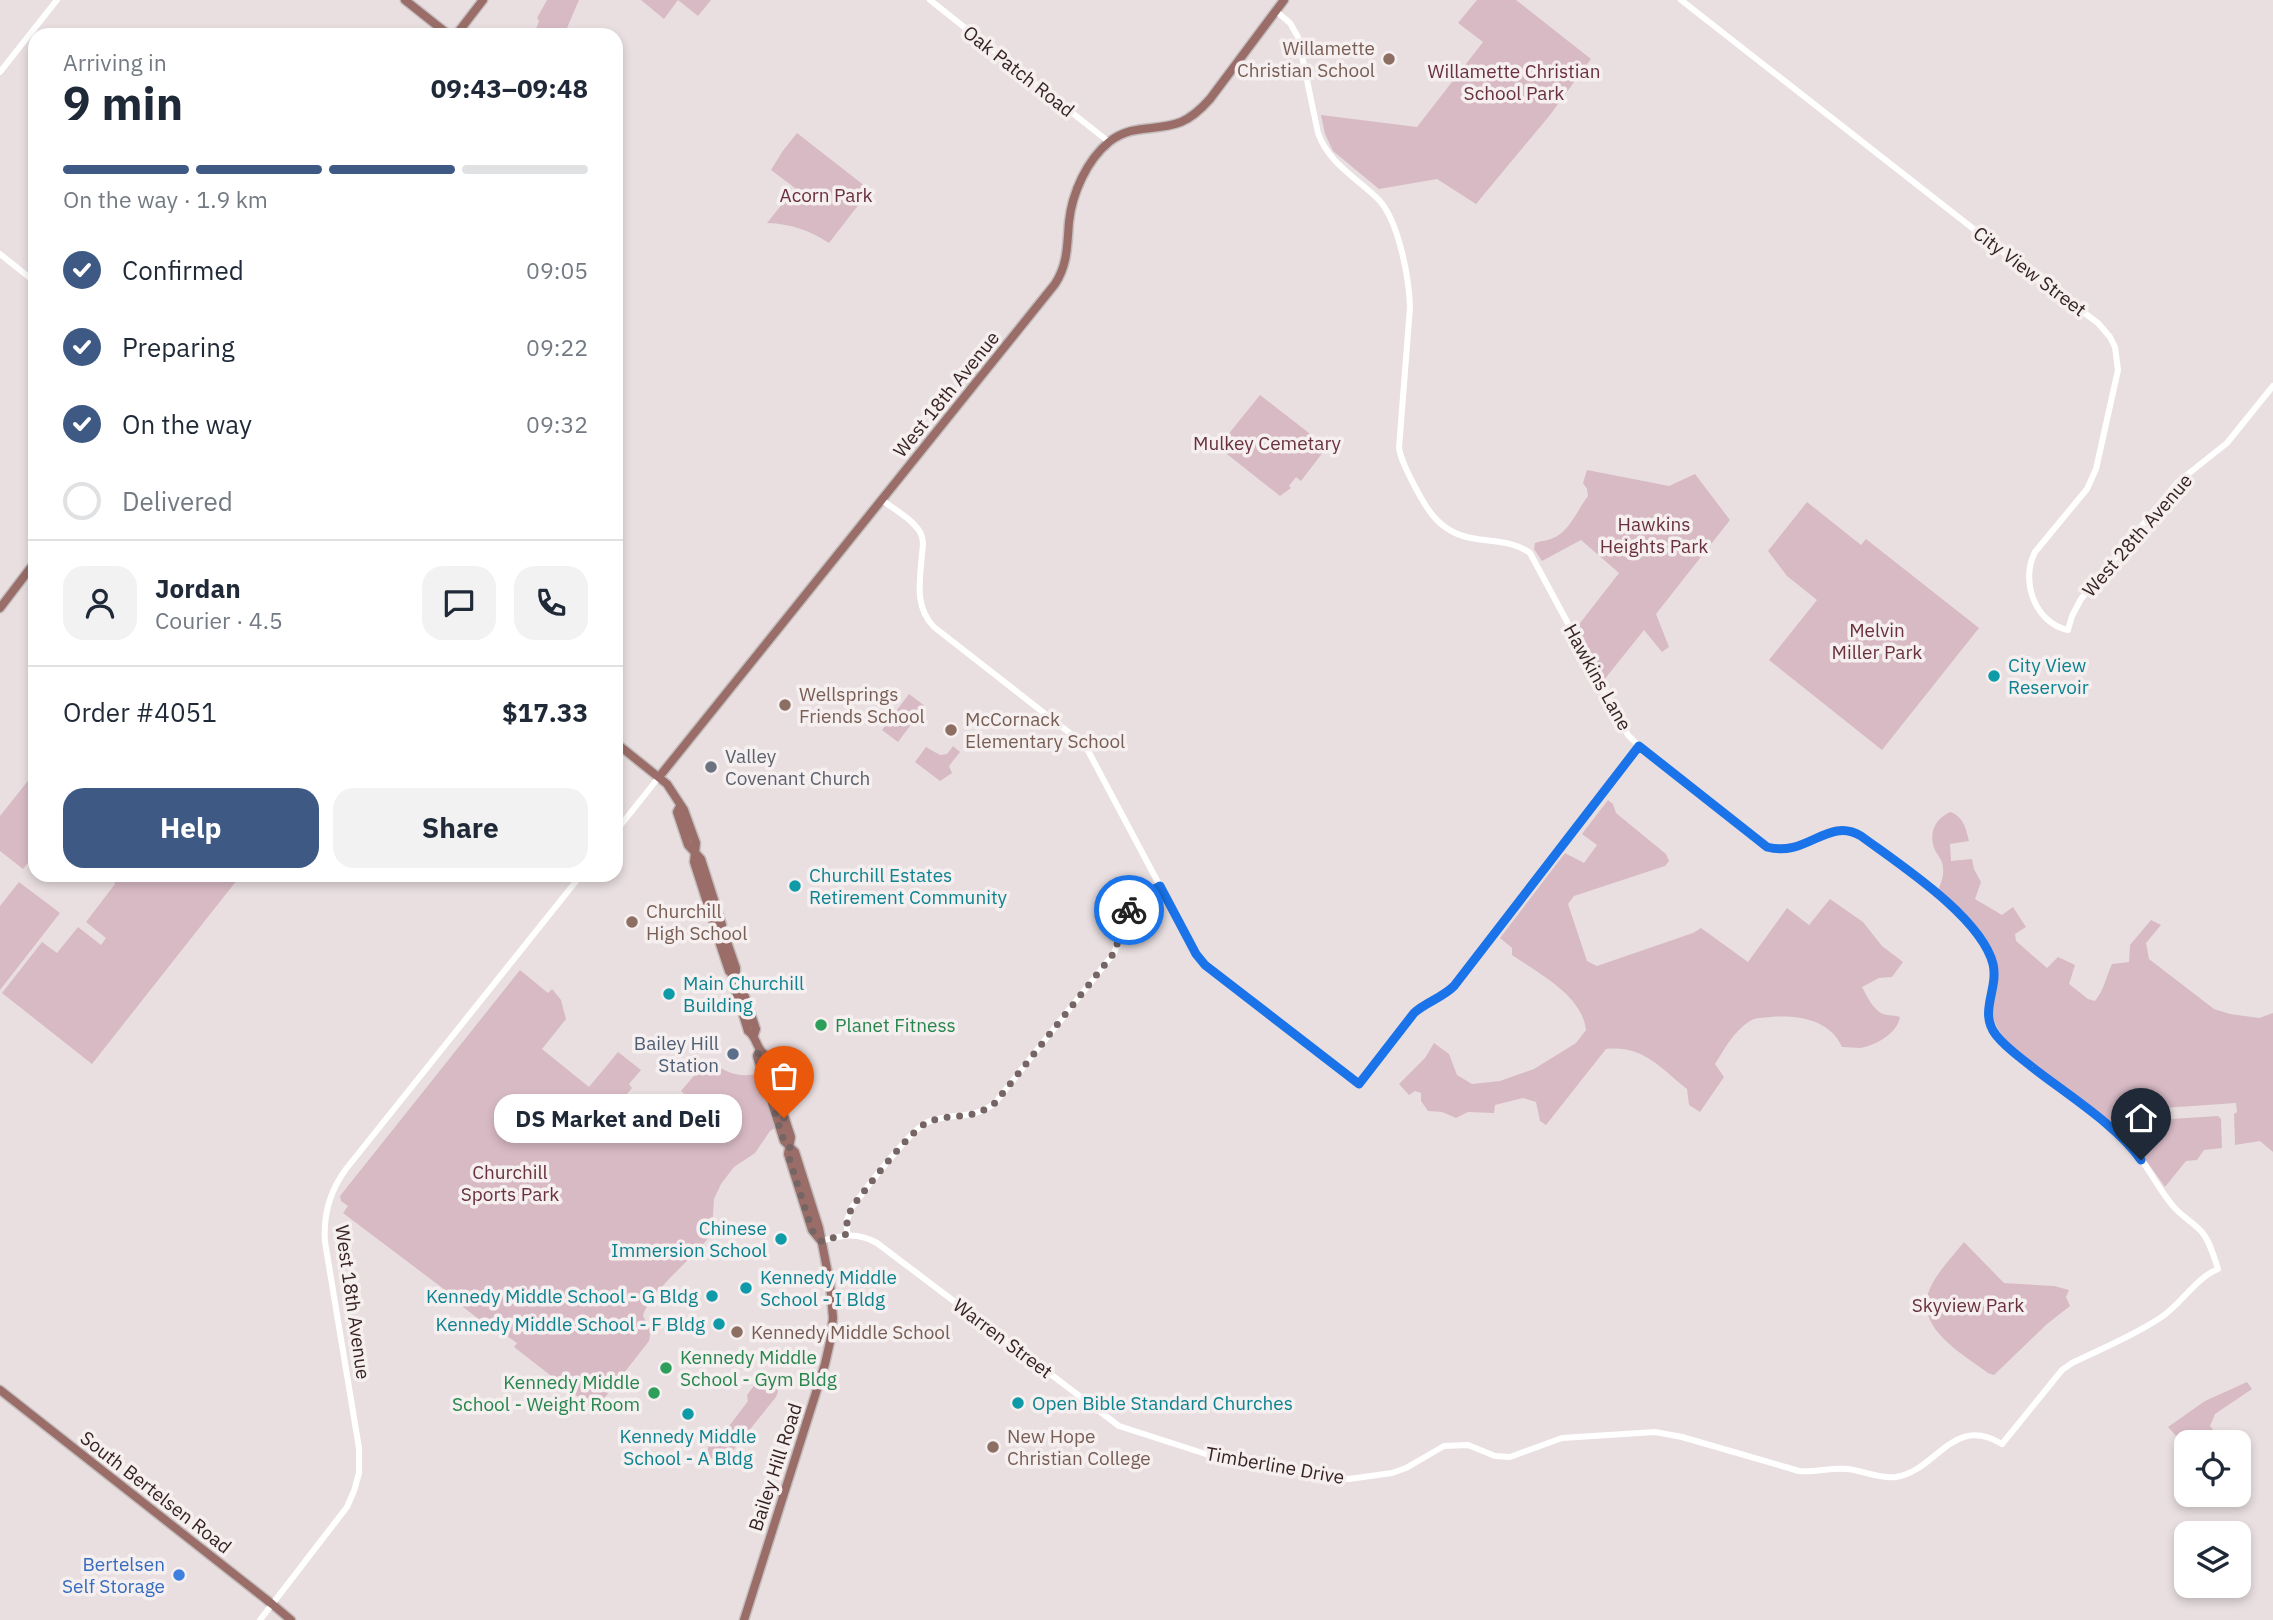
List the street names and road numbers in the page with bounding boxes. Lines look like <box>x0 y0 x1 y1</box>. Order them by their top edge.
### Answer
street label: Oak Patch Road <box>959 20 1079 122</box>
street label: City View Street <box>1969 221 2091 321</box>
street label: West 18th Avenue <box>888 326 1004 462</box>
street label: West 28th Avenue <box>2077 468 2197 602</box>
street label: Hawkins Lane <box>1559 619 1637 735</box>
street label: West 18th Avenue <box>330 1223 376 1381</box>
street label: Warren Street <box>948 1293 1058 1383</box>
street label: Bailey Hill Road <box>743 1400 807 1534</box>
street label: South Bertelsen Road <box>76 1426 236 1558</box>
street label: Timberline Drive <box>1204 1441 1346 1489</box>

